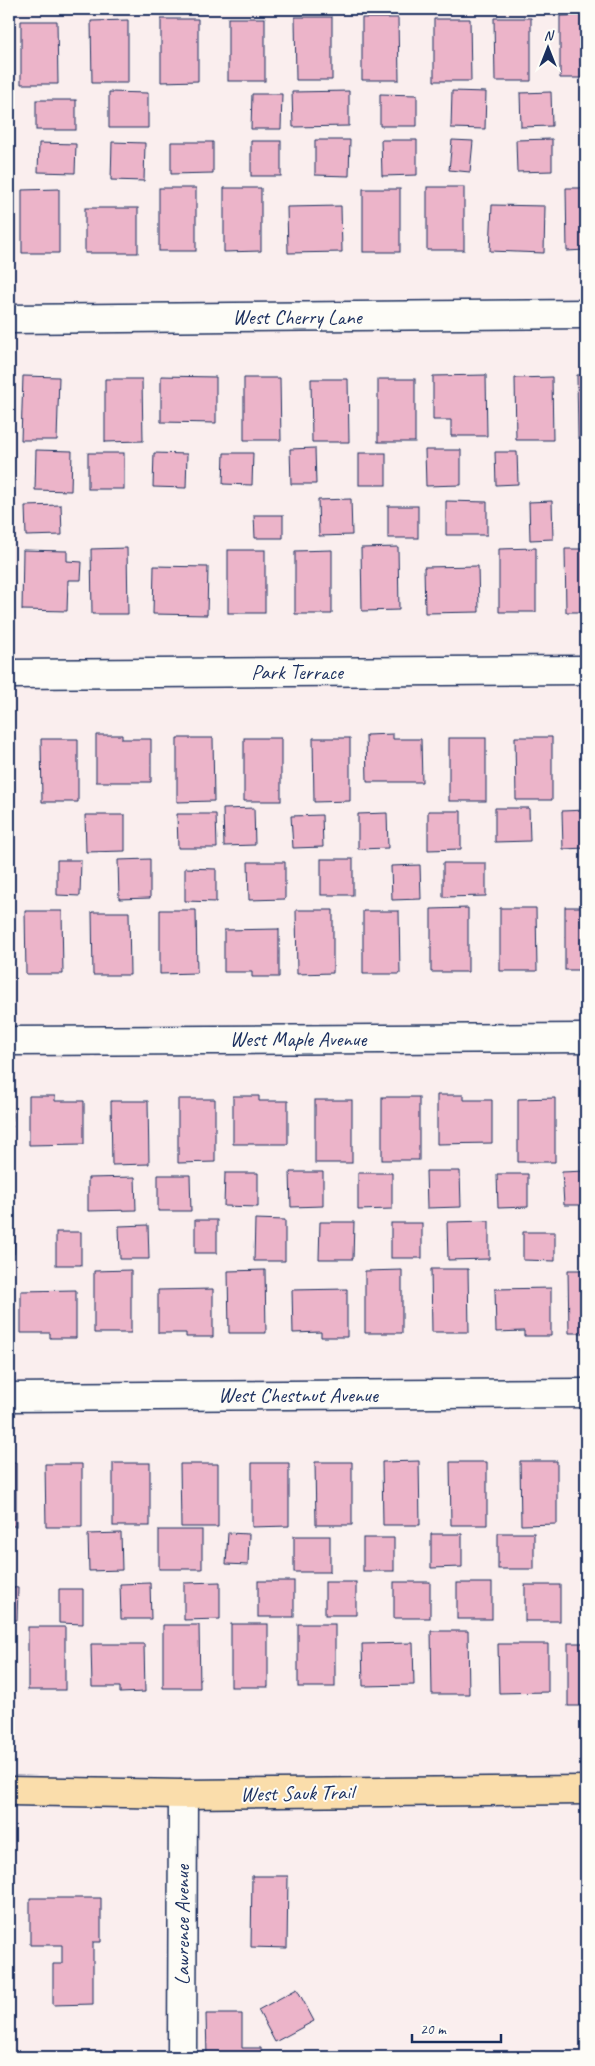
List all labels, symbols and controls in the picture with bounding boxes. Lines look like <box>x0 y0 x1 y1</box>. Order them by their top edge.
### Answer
north arrow <box>522 22 572 72</box>
text: N <box>544 27 555 44</box>
street label: West Cherry Lane <box>232 304 364 330</box>
street label: Park Terrace <box>251 659 345 685</box>
street label: West Maple Avenue <box>230 1026 367 1052</box>
street label: West Chestnut Avenue <box>218 1382 379 1408</box>
street label: West Sauk Trail <box>240 1779 357 1807</box>
street label: Lawrence Avenue <box>169 1864 195 1985</box>
scale bar <box>412 2011 501 2043</box>
text: 20 m <box>420 2020 447 2039</box>

